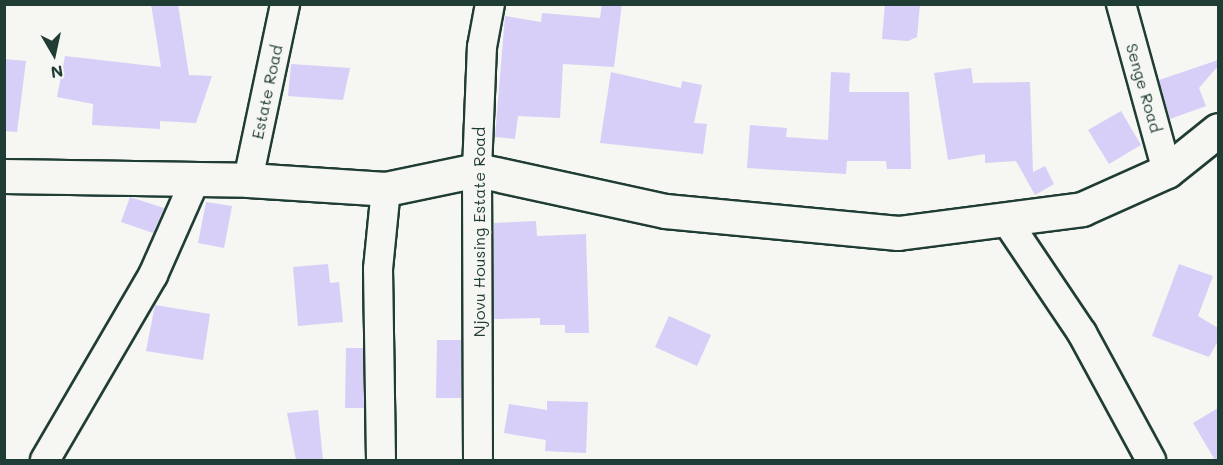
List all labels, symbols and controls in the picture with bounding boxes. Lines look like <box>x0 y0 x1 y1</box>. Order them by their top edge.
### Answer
north arrow <box>24 24 84 84</box>
street label: Senge Road <box>1122 41 1166 135</box>
street label: Estate Road <box>248 43 286 141</box>
text: N <box>49 61 65 84</box>
street label: Njovu Housing Estate Road <box>469 127 489 337</box>

